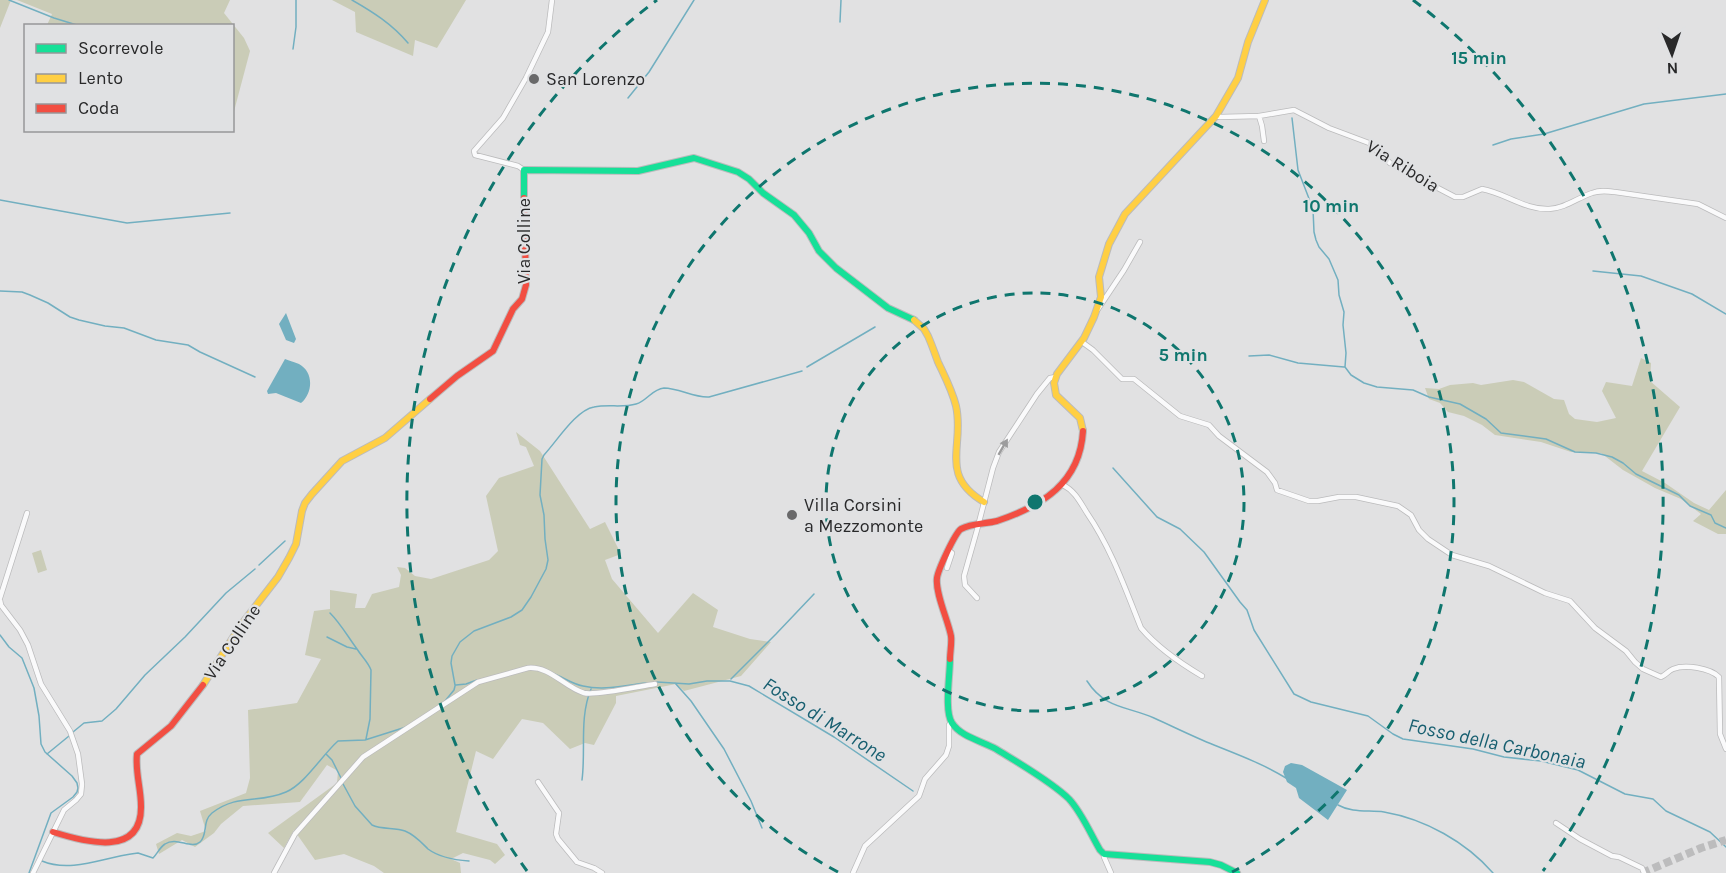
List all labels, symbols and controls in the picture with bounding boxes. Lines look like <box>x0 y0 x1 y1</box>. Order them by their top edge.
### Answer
legend <box>24 24 234 132</box>
north arrow <box>1642 24 1702 84</box>
text: Scorrevole <box>78 37 163 59</box>
text: 15 min <box>1451 47 1507 69</box>
text: N <box>1666 59 1679 78</box>
text: Lento <box>78 67 123 89</box>
place label: San Lorenzo <box>546 68 645 90</box>
marker: San Lorenzo <box>527 72 541 86</box>
text: Coda <box>78 97 119 119</box>
street label: Via Riboia <box>1362 135 1444 197</box>
text: 10 min <box>1303 195 1359 217</box>
street label: Via Colline <box>513 198 535 284</box>
text: 5 min <box>1158 344 1208 366</box>
one-way arrow <box>997 439 1008 455</box>
centre of rings <box>1025 492 1045 512</box>
place label: Villa Corsini a Mezzomonte <box>804 494 923 537</box>
marker: Villa Corsini a Mezzomonte <box>785 508 799 522</box>
street label: Via Colline <box>199 600 265 684</box>
water label: Fosso di Marrone <box>759 672 891 767</box>
water label: Fosso della Carbonaia <box>1406 713 1588 774</box>

